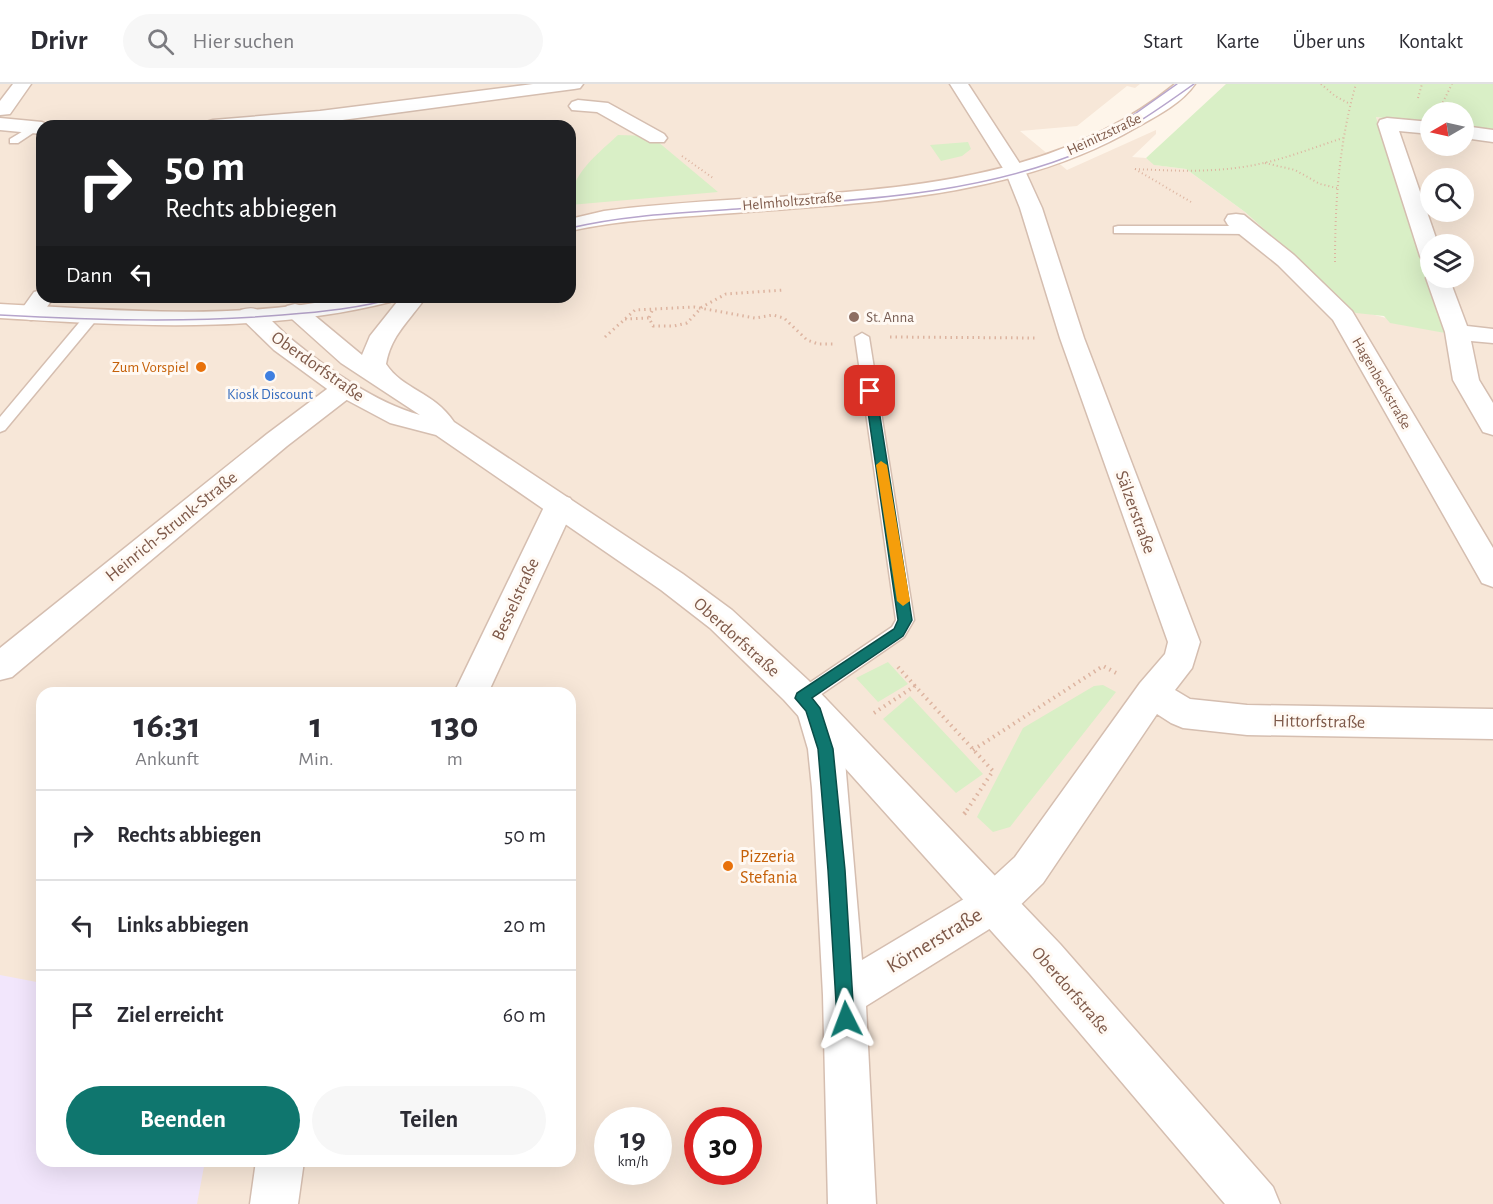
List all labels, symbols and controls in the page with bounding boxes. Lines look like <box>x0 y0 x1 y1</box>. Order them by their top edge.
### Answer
search box <box>123 14 543 68</box>
icon: search <box>144 25 177 58</box>
text: Drivr <box>30 27 87 55</box>
text: Hier suchen <box>192 30 294 52</box>
text: Start <box>1143 31 1183 52</box>
text: Karte <box>1216 31 1259 52</box>
text: Über uns <box>1292 31 1365 52</box>
text: Kontakt <box>1398 31 1463 52</box>
north arrow <box>1420 102 1474 156</box>
map controls <box>1420 102 1474 288</box>
street label: Heinitzstraße <box>1065 111 1144 158</box>
icon: right <box>66 144 144 222</box>
text: 50 m <box>165 146 245 188</box>
button: search <box>1420 168 1474 222</box>
street label: Helmholtzstraße <box>742 190 842 213</box>
text: Rechts abbiegen <box>165 195 337 222</box>
button: layers <box>1420 234 1474 288</box>
icon: left <box>125 258 158 291</box>
text: Dann <box>66 264 113 286</box>
marker: St. Anna <box>847 310 861 324</box>
place label: St. Anna <box>866 310 914 325</box>
street label: Oberdorfstraße <box>268 328 367 405</box>
street label: Hagenbeckstraße <box>1349 335 1414 432</box>
place label: Zum Vorspiel <box>112 360 189 375</box>
marker: Zum Vorspiel <box>194 360 208 374</box>
pin <box>844 365 895 416</box>
marker: Kiosk Discount <box>263 369 277 383</box>
icon: arrive <box>853 374 886 407</box>
place label: Kiosk Discount <box>227 387 313 402</box>
street label: Heinrich-Strunk-Straße <box>102 468 241 585</box>
street label: Sälzerstraße <box>1112 468 1158 556</box>
street label: Besselstraße <box>489 556 543 643</box>
street label: Oberdorfstraße <box>690 595 783 681</box>
text: 16:31 <box>134 708 201 744</box>
text: 1 <box>309 708 322 744</box>
text: 130 <box>431 708 478 744</box>
street label: Hittorfstraße <box>1273 712 1365 732</box>
text: Ankunft <box>135 749 199 769</box>
text: Min. <box>298 749 334 769</box>
text: m <box>447 749 463 769</box>
icon: right <box>66 819 99 852</box>
text: Rechts abbiegen <box>117 824 261 846</box>
text: 50 m <box>504 824 546 846</box>
place label: Pizzeria Stefania <box>740 848 798 887</box>
marker: Pizzeria Stefania <box>721 859 735 873</box>
street label: Körnerstraße <box>883 904 986 977</box>
icon: left <box>66 909 99 942</box>
text: Links abbiegen <box>117 914 249 936</box>
text: 20 m <box>503 914 546 936</box>
street label: Oberdorfstraße <box>1028 944 1113 1038</box>
position arrow <box>814 987 878 1051</box>
icon: arrive <box>66 999 99 1032</box>
text: Ziel erreicht <box>117 1004 224 1026</box>
text: 60 m <box>503 1004 546 1026</box>
button: Beenden <box>66 1086 300 1155</box>
button: Teilen <box>312 1086 546 1155</box>
speed limit sign: 30 <box>684 1107 762 1185</box>
text: 19 <box>620 1124 646 1154</box>
text: km/h <box>618 1154 648 1169</box>

